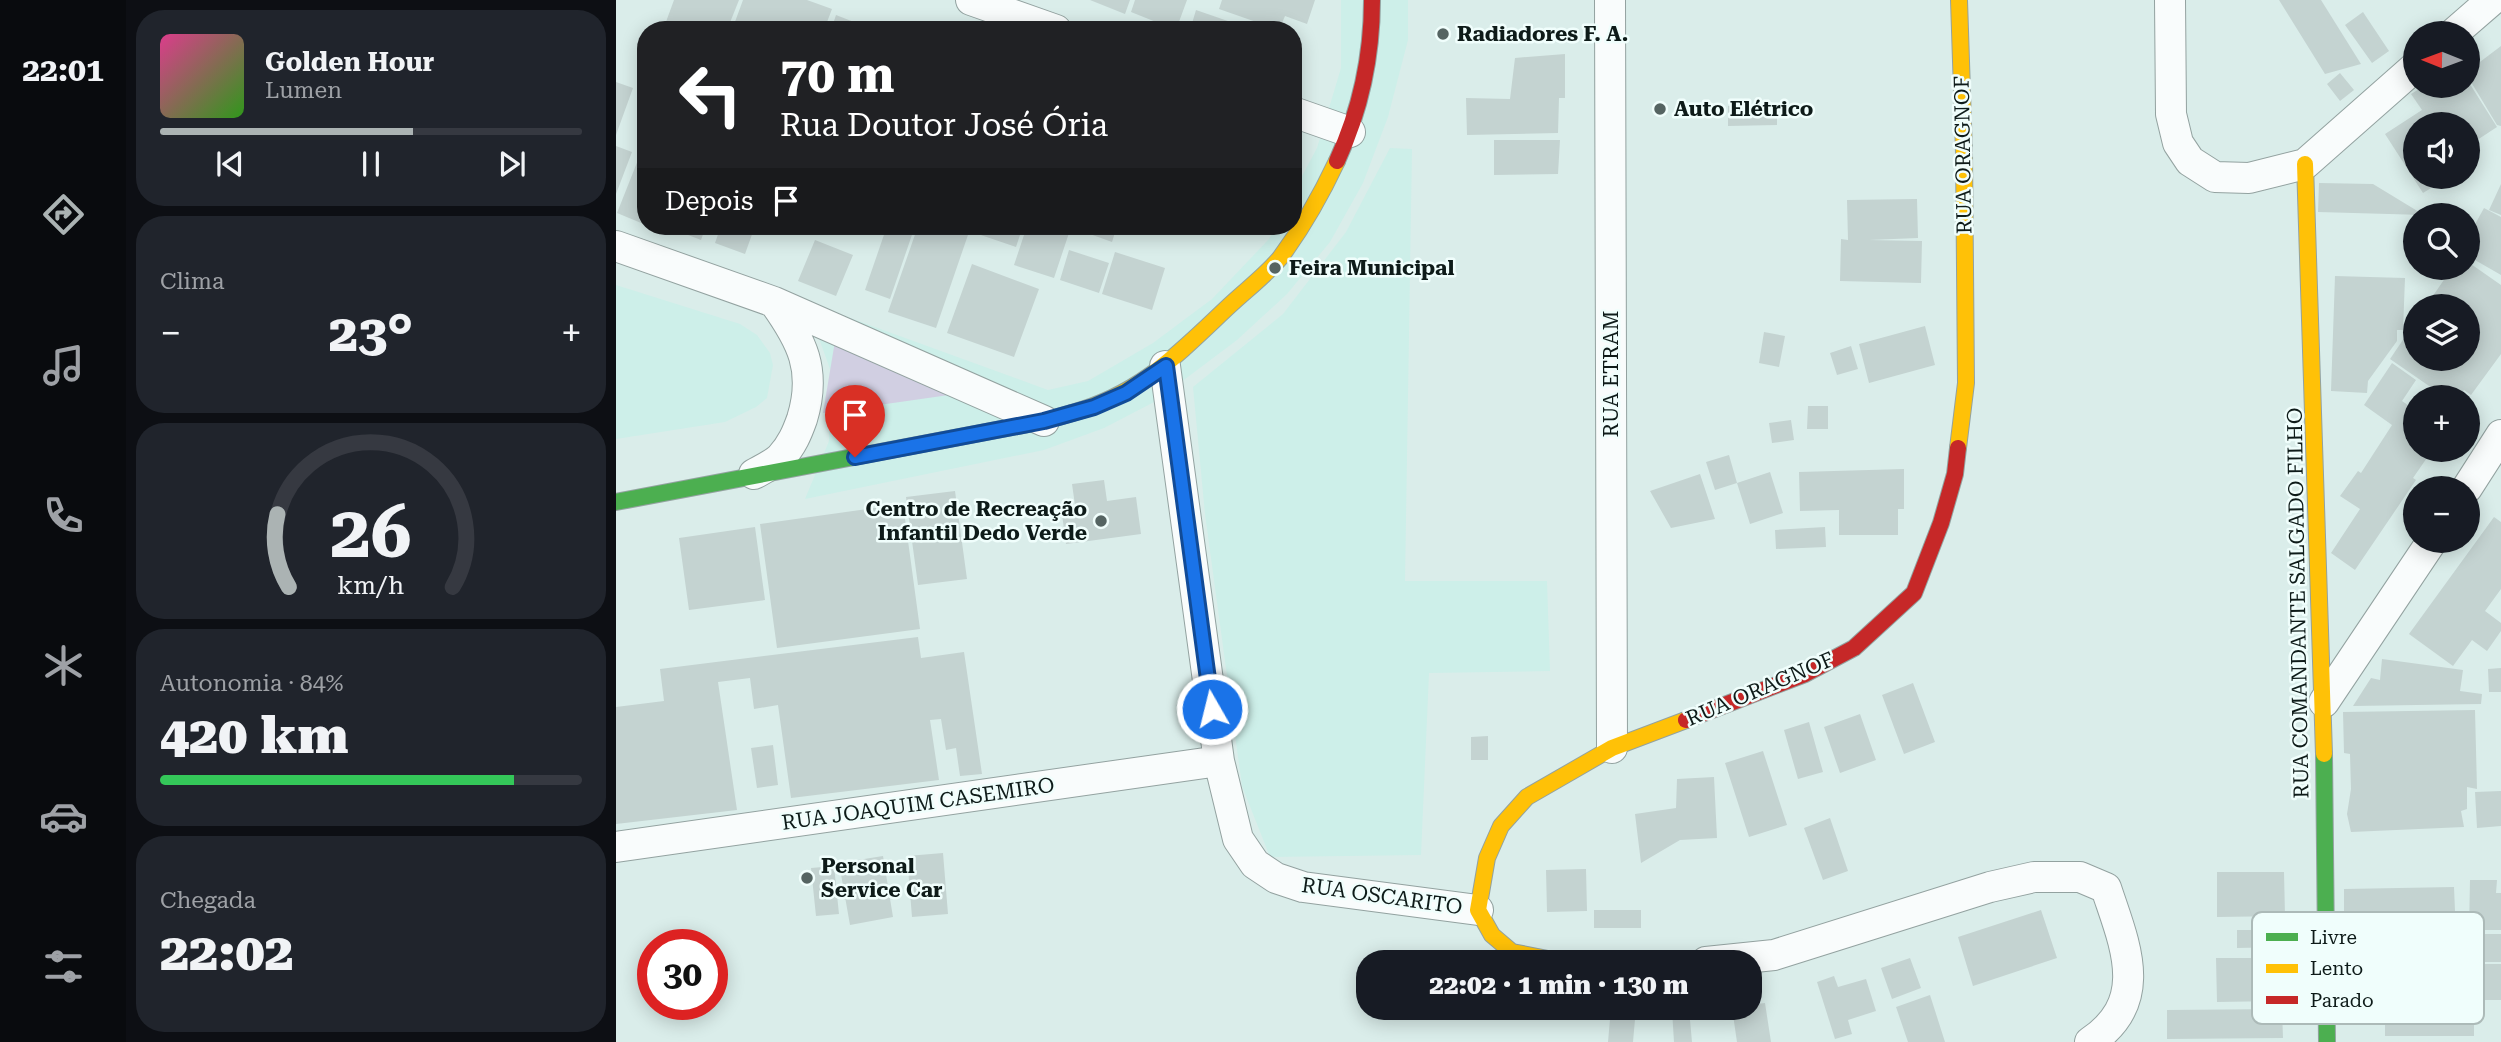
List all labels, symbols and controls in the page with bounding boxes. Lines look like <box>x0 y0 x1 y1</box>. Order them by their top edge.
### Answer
north arrow <box>2403 21 2480 98</box>
map controls <box>2403 21 2480 553</box>
place label: Radiadores F. A. <box>1457 22 1628 46</box>
marker: Radiadores F. A. <box>1435 26 1451 42</box>
text: Golden Hour <box>265 47 434 77</box>
text: 70 m <box>780 47 895 104</box>
icon: left <box>665 49 756 140</box>
text: 22:01 <box>22 51 104 89</box>
street label: RUA ORAGNOF <box>1950 76 1976 234</box>
text: Lumen <box>265 77 342 104</box>
place label: Auto Elétrico <box>1674 97 1813 121</box>
marker: Auto Elétrico <box>1652 101 1668 117</box>
text: Rua Doutor José Ória <box>780 106 1108 144</box>
button: sound <box>2403 112 2480 189</box>
icon: previous <box>211 145 249 183</box>
icon: pause <box>352 145 390 183</box>
icon: next <box>493 145 531 183</box>
icon: arrive <box>767 182 805 220</box>
text: Depois <box>665 186 753 216</box>
icon: directions <box>39 190 88 239</box>
button: search <box>2403 203 2480 280</box>
place label: Feira Municipal <box>1289 256 1454 280</box>
marker: Feira Municipal <box>1267 260 1283 276</box>
text: Clima <box>160 268 224 295</box>
button: layers <box>2403 294 2480 371</box>
text: 23° <box>329 303 413 364</box>
street label: RUA ETRAM <box>1599 310 1623 438</box>
text: − <box>160 311 181 355</box>
text: + <box>561 311 582 355</box>
icon: music <box>39 341 88 390</box>
pin <box>825 385 885 457</box>
button: + <box>2403 385 2480 462</box>
icon: arrive <box>836 396 874 434</box>
street label: RUA COMANDANTE SALGADO FILHO <box>2283 407 2313 799</box>
button: − <box>2403 476 2480 553</box>
text: 26 <box>330 490 412 575</box>
icon: phone <box>39 491 88 540</box>
place label: Centro de Recreação Infantil Dedo Verde <box>866 497 1087 545</box>
marker: Centro de Recreação Infantil Dedo Verde <box>1093 513 1109 529</box>
text: km/h <box>338 571 404 600</box>
icon: climate <box>39 641 88 690</box>
street label: RUA ORAGNOF <box>1682 647 1838 731</box>
text: Autonomia · 84% <box>160 670 344 697</box>
position arrow <box>1175 672 1249 746</box>
text: 420 km <box>160 705 348 766</box>
street label: RUA JOAQUIM CASEMIRO <box>780 773 1056 835</box>
icon: car <box>39 792 88 841</box>
place label: Personal Service Car <box>821 854 943 902</box>
marker: Personal Service Car <box>799 870 815 886</box>
street label: RUA OSCARITO <box>1300 873 1464 919</box>
text: Chegada <box>160 887 256 914</box>
legend <box>2252 912 2484 1024</box>
text: 22:02 <box>160 922 294 983</box>
text: Livre <box>2310 926 2357 949</box>
speed limit sign: 30 <box>637 929 728 1020</box>
icon: filters <box>39 942 88 991</box>
text: Lento <box>2310 957 2363 980</box>
text: 22:02 · 1 min · 130 m <box>1429 970 1689 1000</box>
text: Parado <box>2310 989 2374 1012</box>

